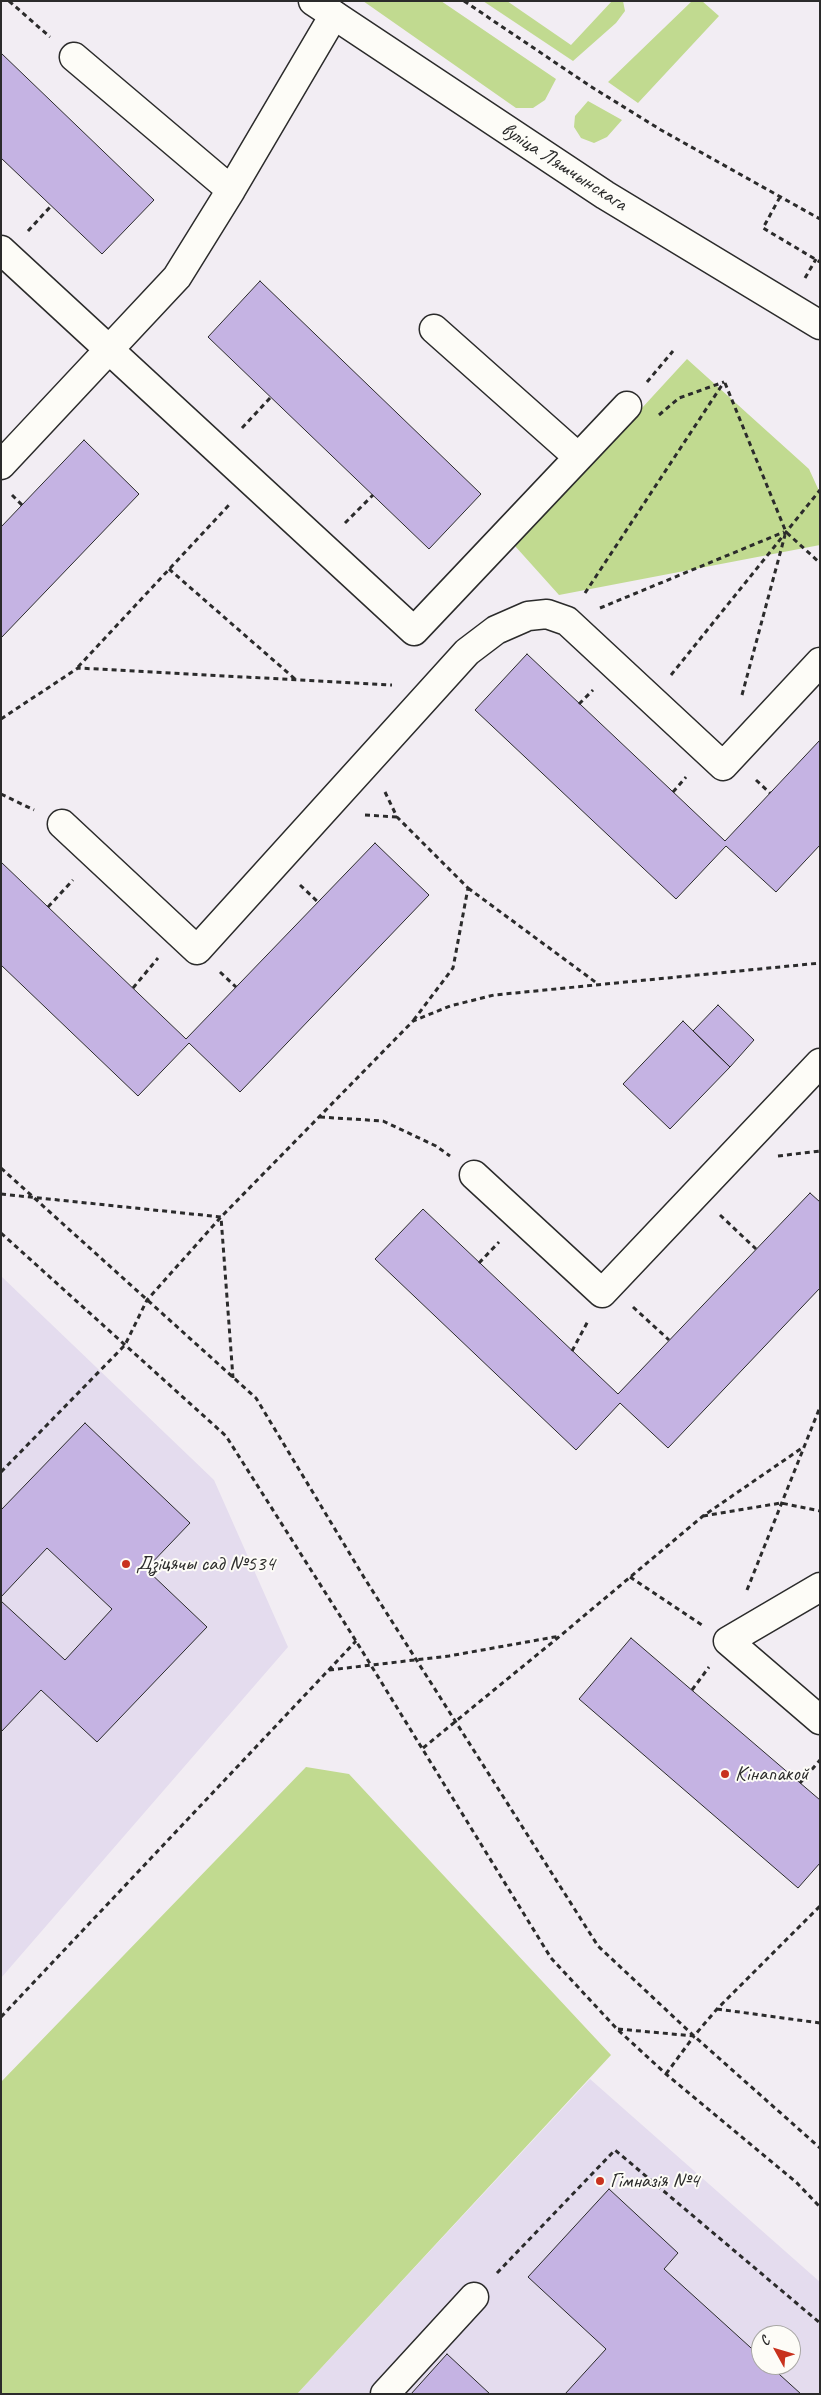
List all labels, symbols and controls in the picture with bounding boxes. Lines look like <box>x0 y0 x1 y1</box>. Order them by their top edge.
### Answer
street label: вуліца Ляшчынскага <box>496 117 632 217</box>
place label: Дзіцячы сад №534 <box>136 1551 275 1577</box>
marker: Дзіцячы сад №534 <box>120 1558 132 1570</box>
place label: Кінапакой <box>735 1761 808 1787</box>
marker: Кінапакой <box>719 1768 731 1780</box>
place label: Гімназія №4 <box>610 2168 699 2194</box>
marker: Гімназія №4 <box>594 2175 606 2187</box>
north arrow <box>751 2325 801 2375</box>
text: С <box>756 2333 774 2349</box>

